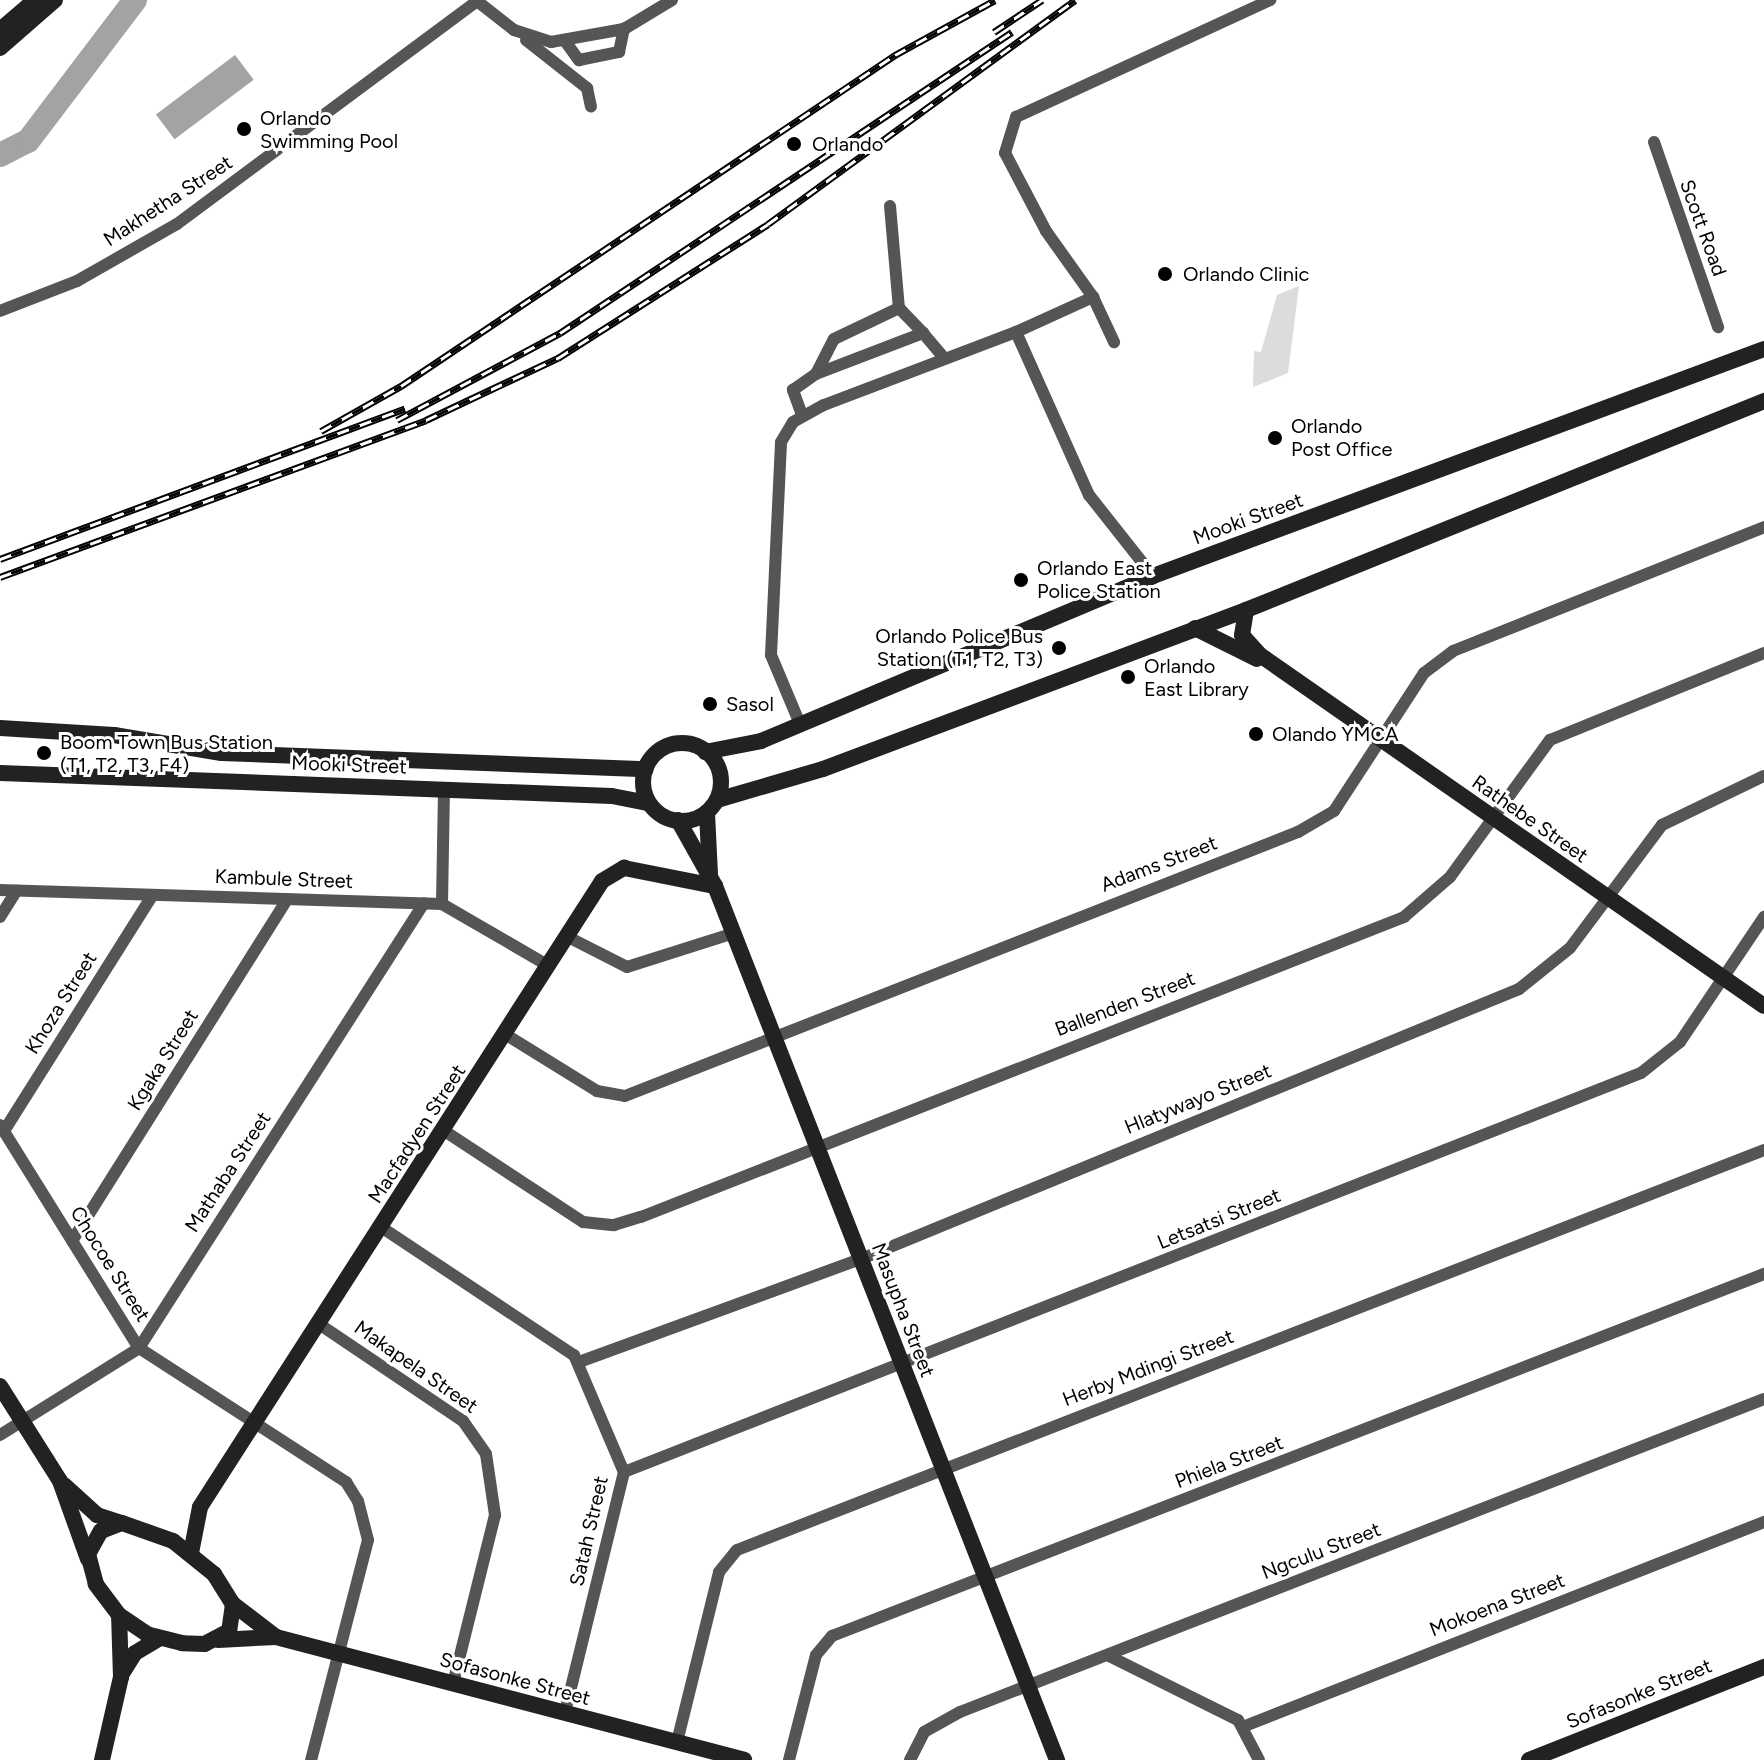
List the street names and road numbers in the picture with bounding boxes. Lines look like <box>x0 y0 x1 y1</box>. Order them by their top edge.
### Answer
street label: Makhetha Street <box>99 150 237 252</box>
street label: Scott Road <box>1674 177 1732 279</box>
street label: Mooki Street <box>1190 488 1306 550</box>
street label: Mooki Street <box>291 751 407 779</box>
street label: Rathebe Street <box>1467 770 1593 868</box>
street label: Adams Street <box>1097 831 1221 897</box>
street label: Kambule Street <box>214 865 354 893</box>
street label: Khoza Street <box>20 947 102 1059</box>
street label: Ballenden Street <box>1052 966 1198 1042</box>
street label: Kgaka Street <box>122 1005 204 1115</box>
street label: Hlatywayo Street <box>1121 1059 1275 1139</box>
street label: Macfadyen Street <box>363 1060 471 1208</box>
street label: Mathaba Street <box>180 1107 276 1237</box>
street label: Letsatsi Street <box>1154 1183 1284 1255</box>
street label: Chocoe Street <box>65 1202 155 1326</box>
street label: Masupha Street <box>866 1240 940 1380</box>
street label: Makapela Street <box>350 1316 482 1418</box>
street label: Herby Mdingi Street <box>1059 1324 1237 1412</box>
street label: Phiela Street <box>1172 1430 1286 1494</box>
street label: Satah Street <box>565 1474 613 1588</box>
street label: Ngculu Street <box>1258 1517 1384 1585</box>
street label: Mokoena Street <box>1426 1568 1568 1642</box>
street label: Sofasonke Street <box>437 1647 593 1711</box>
street label: Sofasonke Street <box>1563 1654 1715 1734</box>

